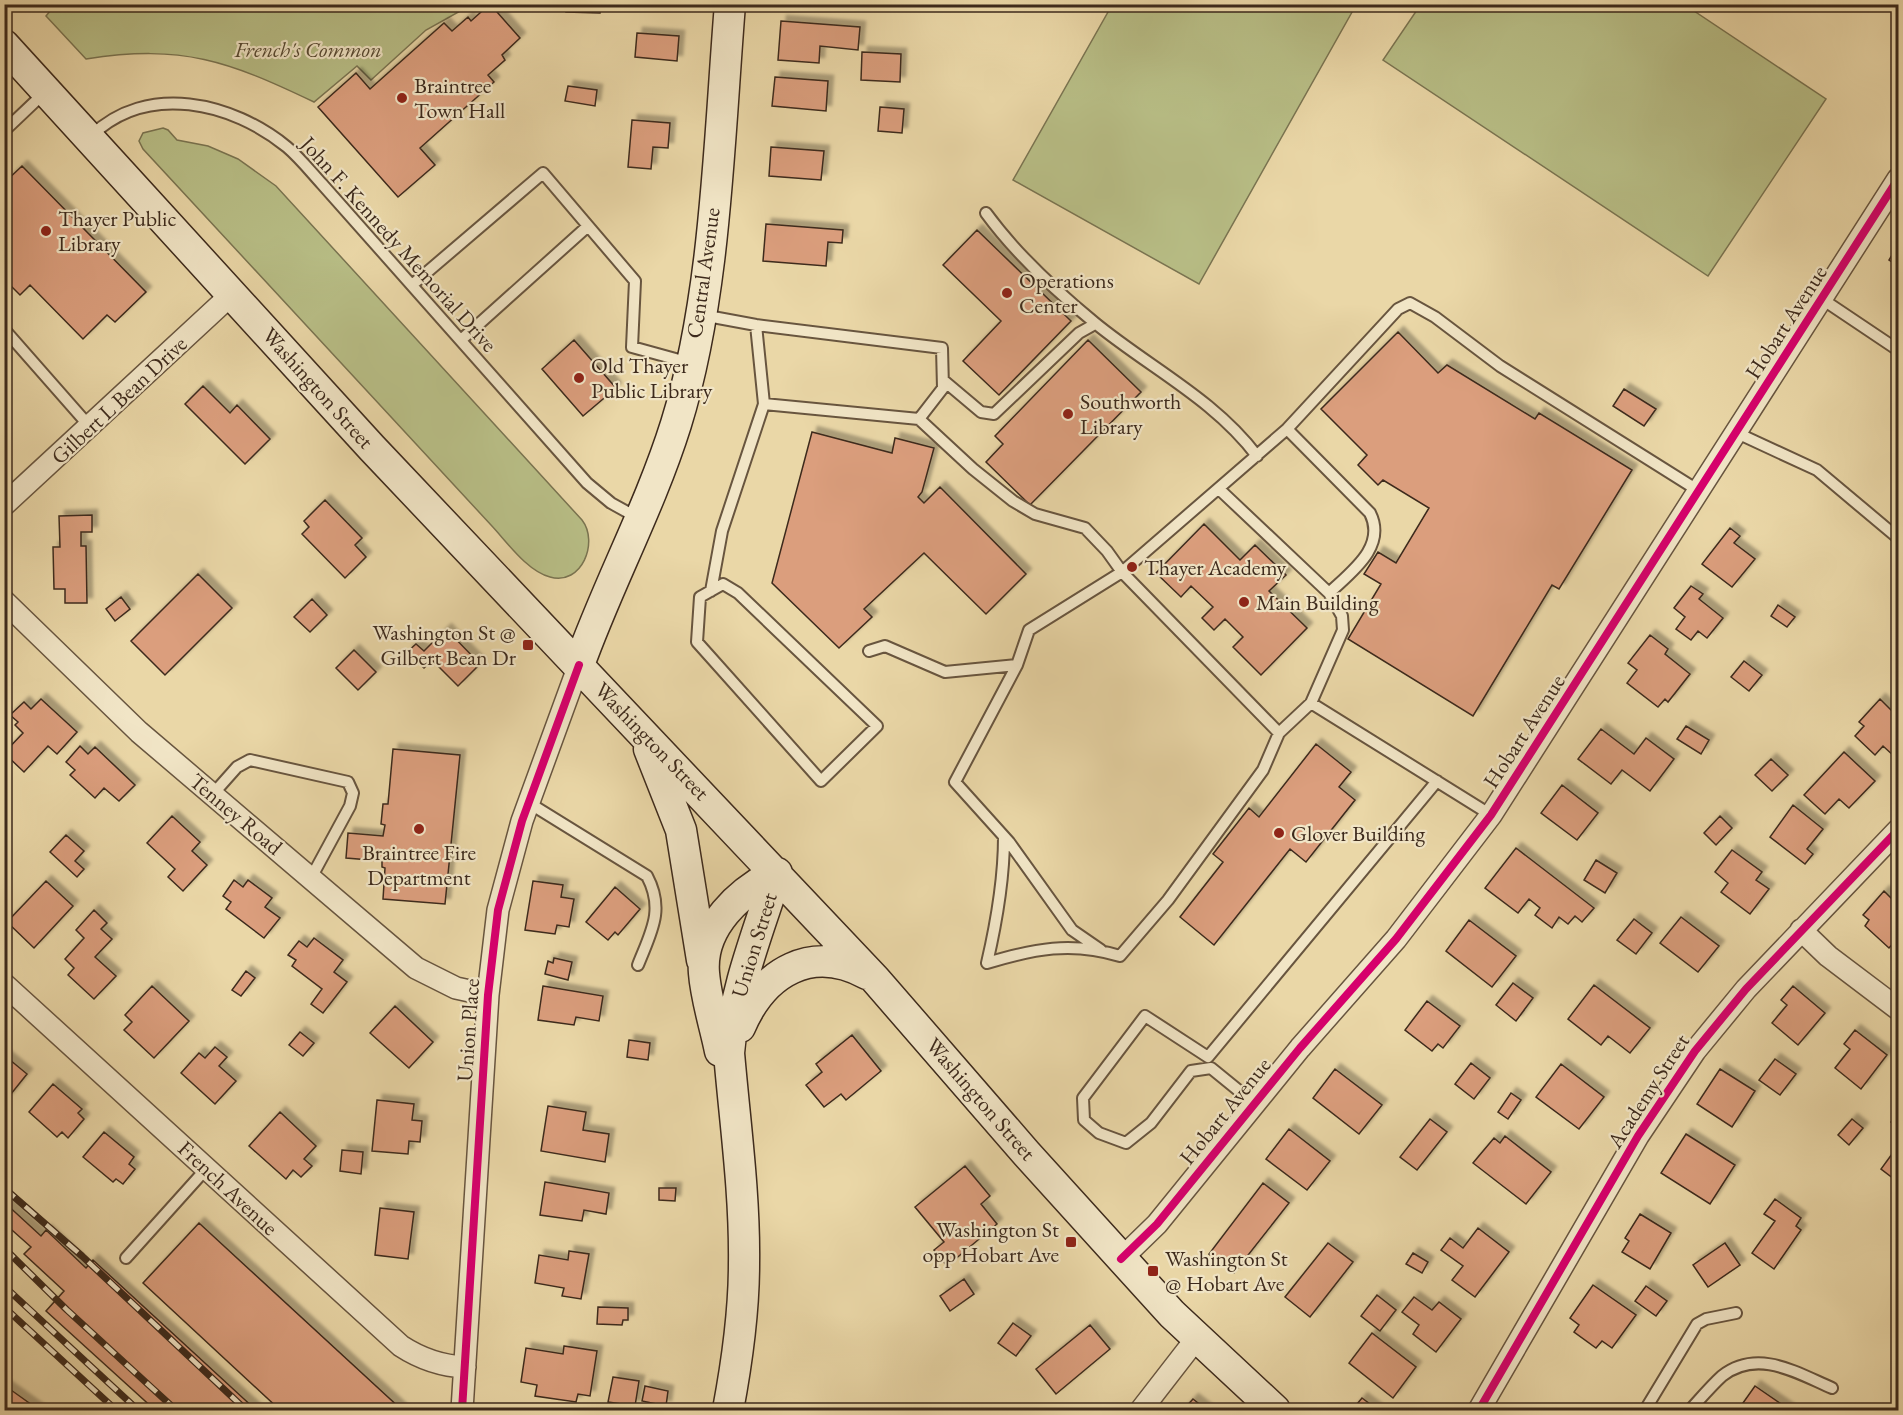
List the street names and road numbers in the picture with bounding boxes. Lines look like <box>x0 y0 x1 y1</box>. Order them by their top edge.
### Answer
street label: John F. Kennedy Memorial Drive <box>293 129 504 358</box>
street label: Central Avenue <box>679 205 727 340</box>
street label: Hobart Avenue <box>1738 259 1834 384</box>
street label: Washington Street <box>256 321 380 455</box>
street label: Gilbert L Bean Drive <box>45 329 193 471</box>
street label: Hobart Avenue <box>1476 668 1572 793</box>
street label: Washington Street <box>588 676 716 806</box>
street label: Tenney Road <box>183 767 289 862</box>
street label: Union Street <box>724 889 784 1001</box>
street label: Union Place <box>450 977 486 1083</box>
street label: Academy Street <box>1600 1028 1696 1155</box>
street label: Washington Street <box>920 1031 1042 1167</box>
street label: Hobart Avenue <box>1173 1051 1277 1171</box>
street label: French Avenue <box>172 1134 284 1242</box>

